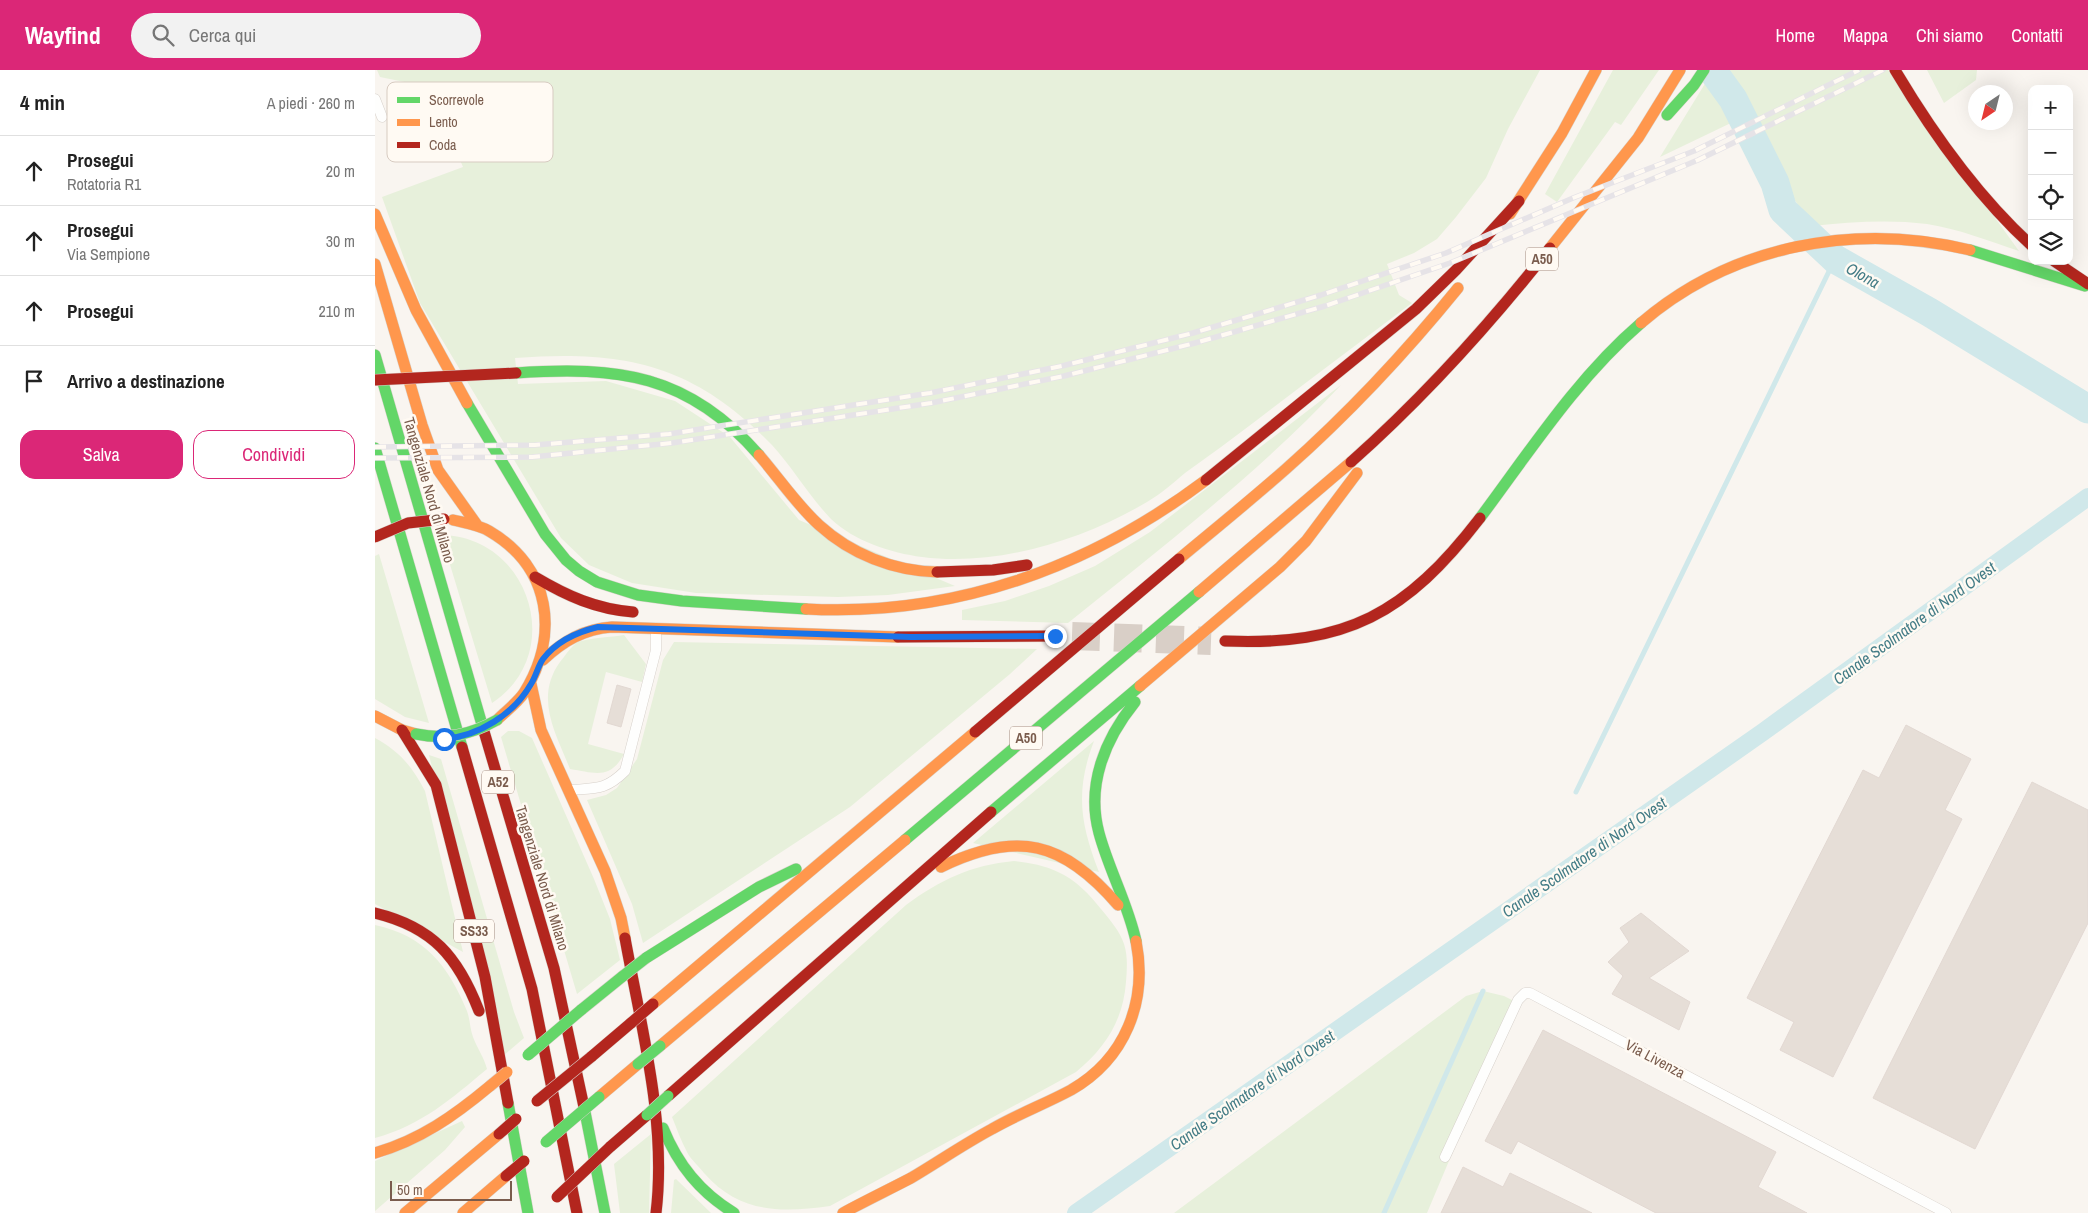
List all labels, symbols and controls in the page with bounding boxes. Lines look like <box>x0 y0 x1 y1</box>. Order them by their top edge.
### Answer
search box <box>131 13 481 58</box>
text: Wayfind <box>25 19 101 51</box>
icon: search <box>149 21 177 49</box>
text: Cerca qui <box>189 22 256 48</box>
text: Home <box>1776 23 1815 48</box>
text: Mappa <box>1843 23 1888 48</box>
text: Chi siamo <box>1916 23 1983 48</box>
text: Contatti <box>2011 23 2063 48</box>
legend <box>387 82 553 162</box>
north arrow <box>1968 85 2013 130</box>
map controls <box>2028 85 2073 265</box>
button: + <box>2028 85 2073 130</box>
text: 4 min <box>20 88 65 117</box>
text: Scorrevole <box>429 91 484 109</box>
text: A piedi · 260 m <box>267 92 355 114</box>
text: Lento <box>429 113 458 131</box>
button: − <box>2028 130 2073 175</box>
text: Coda <box>429 136 457 154</box>
text: Prosegui <box>67 147 134 173</box>
icon: ahead <box>20 157 48 185</box>
text: 20 m <box>326 160 355 182</box>
text: Rotatoria R1 <box>67 173 141 195</box>
button: locate <box>2028 175 2073 220</box>
text: Prosegui <box>67 217 134 243</box>
button: layers <box>2028 220 2073 265</box>
icon: ahead <box>20 227 48 255</box>
text: 30 m <box>326 230 355 252</box>
text: Via Sempione <box>67 243 150 265</box>
road number: A50 <box>1526 248 1558 270</box>
water label: Olona <box>1842 257 1884 293</box>
icon: ahead <box>20 297 48 325</box>
text: Prosegui <box>67 298 134 324</box>
text: 210 m <box>319 300 355 322</box>
icon: arrive <box>20 367 48 395</box>
text: Arrivo a destinazione <box>67 368 225 394</box>
street label: Tangenziale Nord di Milano <box>399 415 460 565</box>
button: Salva <box>20 430 183 479</box>
button: Condividi <box>193 430 355 479</box>
water label: Canale Scolmatore di Nord Ovest <box>1828 556 2000 690</box>
route end <box>1044 625 1067 648</box>
road number: A50 <box>1010 726 1042 750</box>
route start <box>433 728 456 751</box>
road number: A52 <box>482 770 514 794</box>
water label: Canale Scolmatore di Nord Ovest <box>1497 792 1671 922</box>
street label: Tangenziale Nord di Milano <box>510 803 575 953</box>
road number: SS33 <box>454 919 494 942</box>
water label: Canale Scolmatore di Nord Ovest <box>1165 1025 1339 1155</box>
street label: Via Livenza <box>1622 1034 1689 1083</box>
scale bar <box>390 1178 513 1201</box>
text: 50 m <box>397 1181 423 1199</box>

